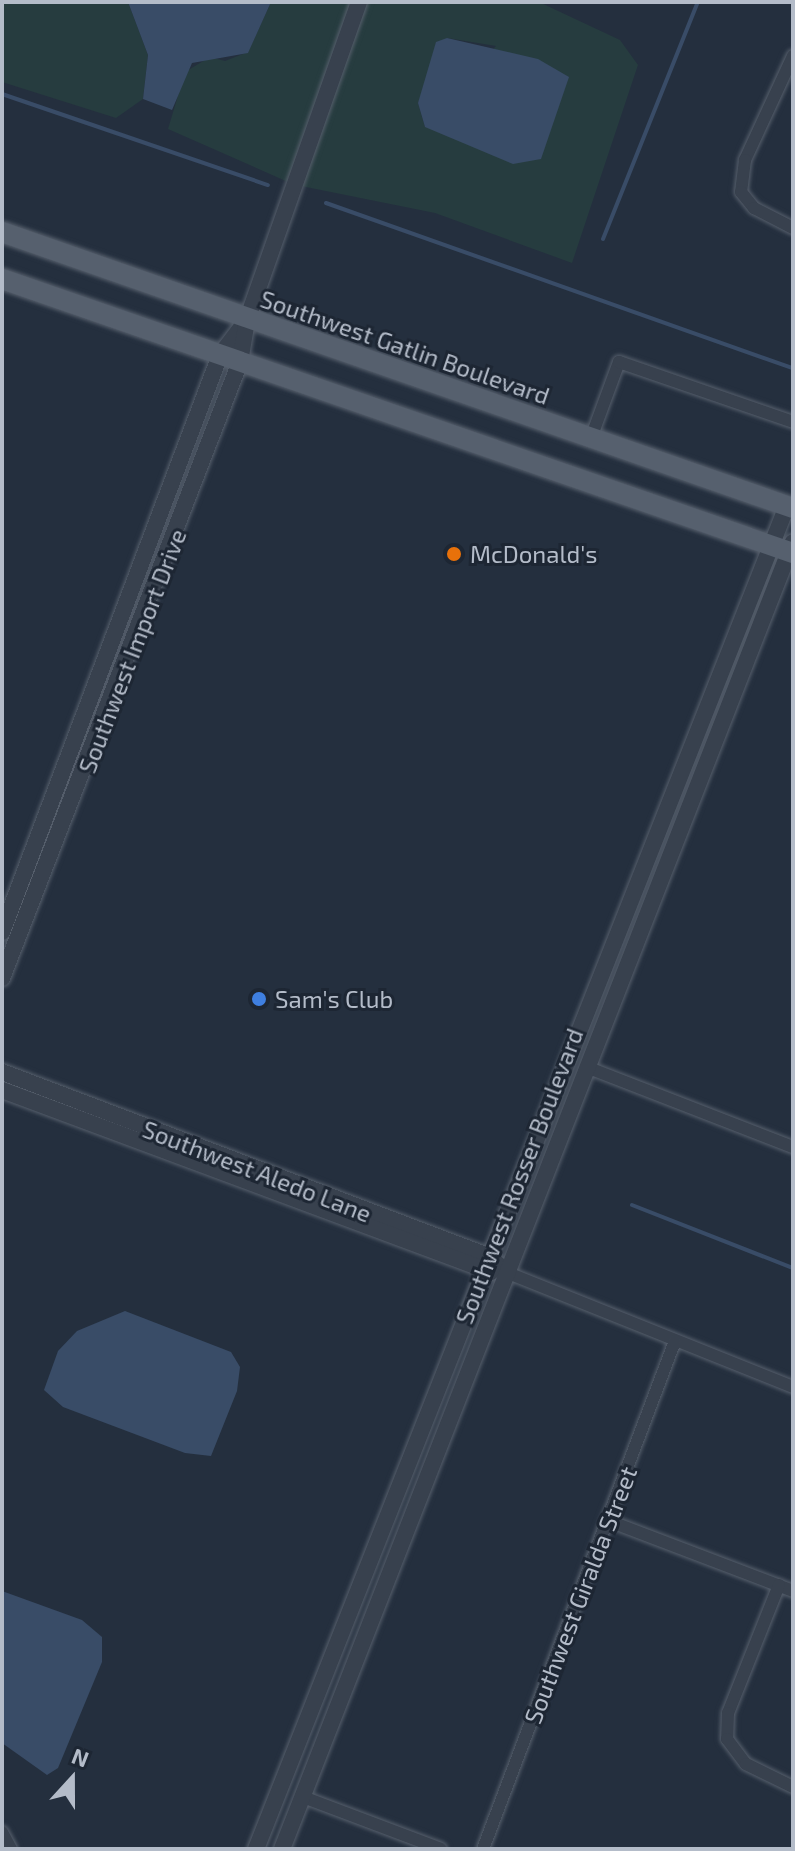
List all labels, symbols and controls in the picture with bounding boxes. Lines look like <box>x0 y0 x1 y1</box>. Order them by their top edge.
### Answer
street label: Southwest Gatlin Boulevard <box>257 284 553 410</box>
street label: Southwest Import Drive <box>72 525 192 777</box>
place label: McDonald's <box>470 540 598 568</box>
marker: McDonald's <box>445 545 463 563</box>
place label: Sam's Club <box>275 985 393 1013</box>
marker: Sam's Club <box>250 990 268 1008</box>
street label: Southwest Rosser Boulevard <box>449 1024 589 1328</box>
street label: Southwest Aledo Lane <box>138 1114 376 1228</box>
street label: Southwest Giralda Street <box>518 1462 642 1728</box>
north arrow <box>32 1739 112 1819</box>
text: N <box>69 1742 93 1772</box>

